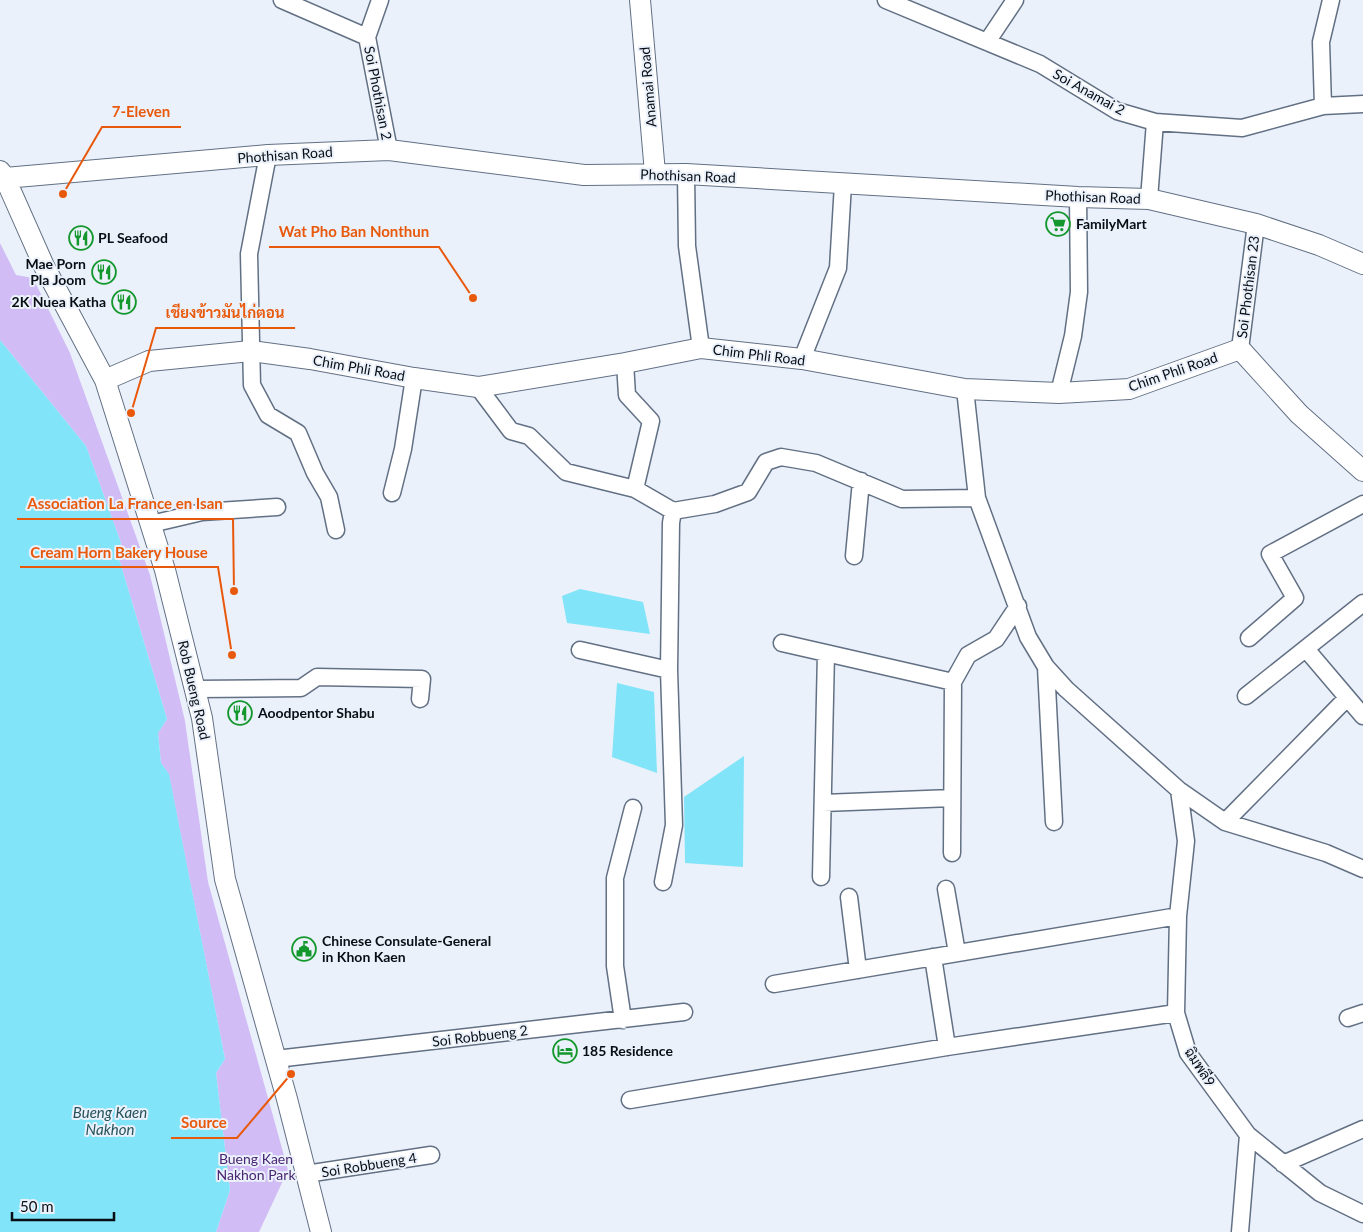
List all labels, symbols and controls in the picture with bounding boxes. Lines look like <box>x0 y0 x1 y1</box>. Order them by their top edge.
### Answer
street label: Soi Phothisan 2 <box>361 45 396 141</box>
street label: Anamai Road <box>636 46 659 128</box>
street label: Soi Anamai 2 <box>1050 65 1128 118</box>
callout: 7-Eleven <box>102 97 181 127</box>
text: 7-Eleven <box>112 102 170 120</box>
street label: Phothisan Road <box>237 143 333 166</box>
street label: Phothisan Road <box>640 165 736 186</box>
street label: Phothisan Road <box>1045 186 1141 207</box>
supermarket icon: FamilyMart <box>1045 211 1071 237</box>
place label: FamilyMart <box>1076 215 1147 232</box>
callout: Wat Pho Ban Nonthun <box>269 217 439 247</box>
text: Wat Pho Ban Nonthun <box>279 222 429 240</box>
restaurant icon: PL Seafood <box>68 225 94 251</box>
place label: PL Seafood <box>98 229 168 246</box>
street label: Soi Phothisan 23 <box>1233 235 1262 339</box>
place label: Mae Porn Pla Joom <box>25 255 86 288</box>
restaurant icon: Mae Porn Pla Joom <box>91 259 117 285</box>
restaurant icon: 2K Nuea Katha <box>111 289 137 315</box>
place label: 2K Nuea Katha <box>12 293 106 310</box>
callout: เชียงข้าวมันไก่ตอน <box>156 298 295 328</box>
text: เชียงข้าวมันไก่ตอน <box>166 303 285 321</box>
street label: Chim Phli Road <box>712 340 806 369</box>
street label: Chim Phli Road <box>1126 348 1220 395</box>
street label: Chim Phli Road <box>312 351 406 384</box>
callout: Association La France en Isan <box>17 489 233 519</box>
text: Association La France en Isan <box>26 494 223 512</box>
callout: Cream Horn Bakery House <box>20 537 218 567</box>
text: Cream Horn Bakery House <box>30 543 208 561</box>
street label: Rob Bueng Road <box>175 639 214 741</box>
restaurant icon: Aoodpentor Shabu <box>227 700 253 726</box>
place label: Aoodpentor Shabu <box>257 704 375 721</box>
place label: Chinese Consulate-General in Khon Kaen <box>322 932 491 965</box>
public building icon: Chinese Consulate-General in Khon Kaen <box>291 936 317 962</box>
street label: Soi Robbueng 2 <box>431 1021 529 1050</box>
hotel icon: 185 Residence <box>552 1038 578 1064</box>
place label: 185 Residence <box>582 1042 673 1059</box>
street label: ฉิมพลี9 <box>1182 1044 1219 1089</box>
water label: Bueng Kaen Nakhon <box>73 1103 147 1138</box>
callout: Source <box>171 1108 237 1138</box>
text: Source <box>181 1113 227 1131</box>
street label: Soi Robbueng 4 <box>320 1149 418 1180</box>
park label: Bueng Kaen Nakhon Park <box>216 1150 296 1183</box>
scale bar <box>12 1190 115 1222</box>
text: 50 m <box>20 1197 54 1215</box>

